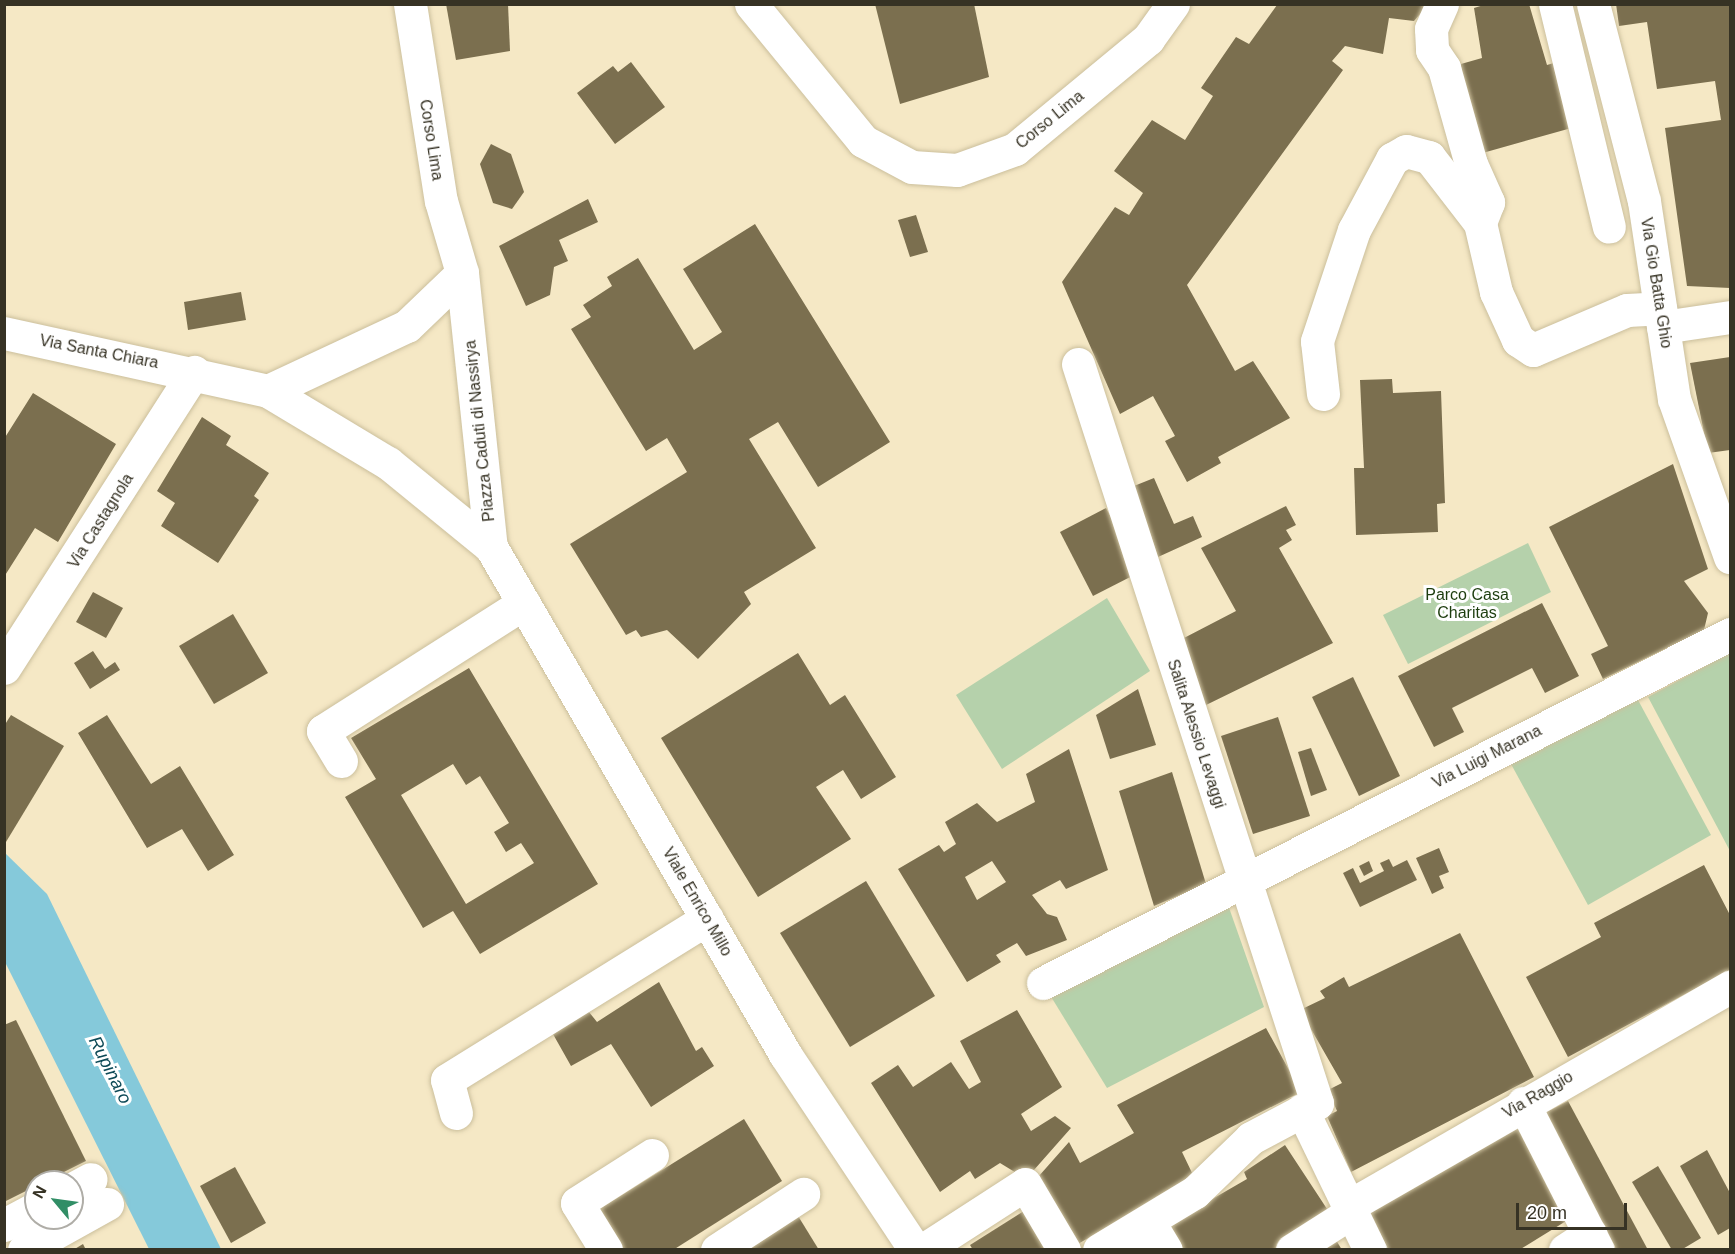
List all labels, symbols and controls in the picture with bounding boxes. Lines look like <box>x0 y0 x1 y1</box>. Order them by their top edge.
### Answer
street label: Corso Lima <box>1012 87 1088 153</box>
street label: Corso Lima <box>415 98 447 182</box>
street label: Via Gio Batta Ghio <box>1636 216 1676 350</box>
street label: Via Santa Chiara <box>38 331 160 373</box>
street label: Piazza Caduti di Nassirya <box>461 339 499 523</box>
street label: Via Castagnola <box>64 470 138 572</box>
park label: Parco Casa Charitas <box>1425 585 1509 623</box>
street label: Salita Alessio Levaggi <box>1163 657 1229 811</box>
street label: Via Luigi Marana <box>1429 721 1545 793</box>
street label: Viale Enrico Millo <box>658 844 736 960</box>
water label: Rupinaro <box>84 1033 136 1107</box>
street label: Via Raggio <box>1499 1067 1577 1123</box>
north arrow <box>24 1170 84 1230</box>
text: N <box>29 1183 50 1201</box>
scale bar <box>1519 1191 1630 1229</box>
text: 20 m <box>1527 1203 1567 1223</box>

